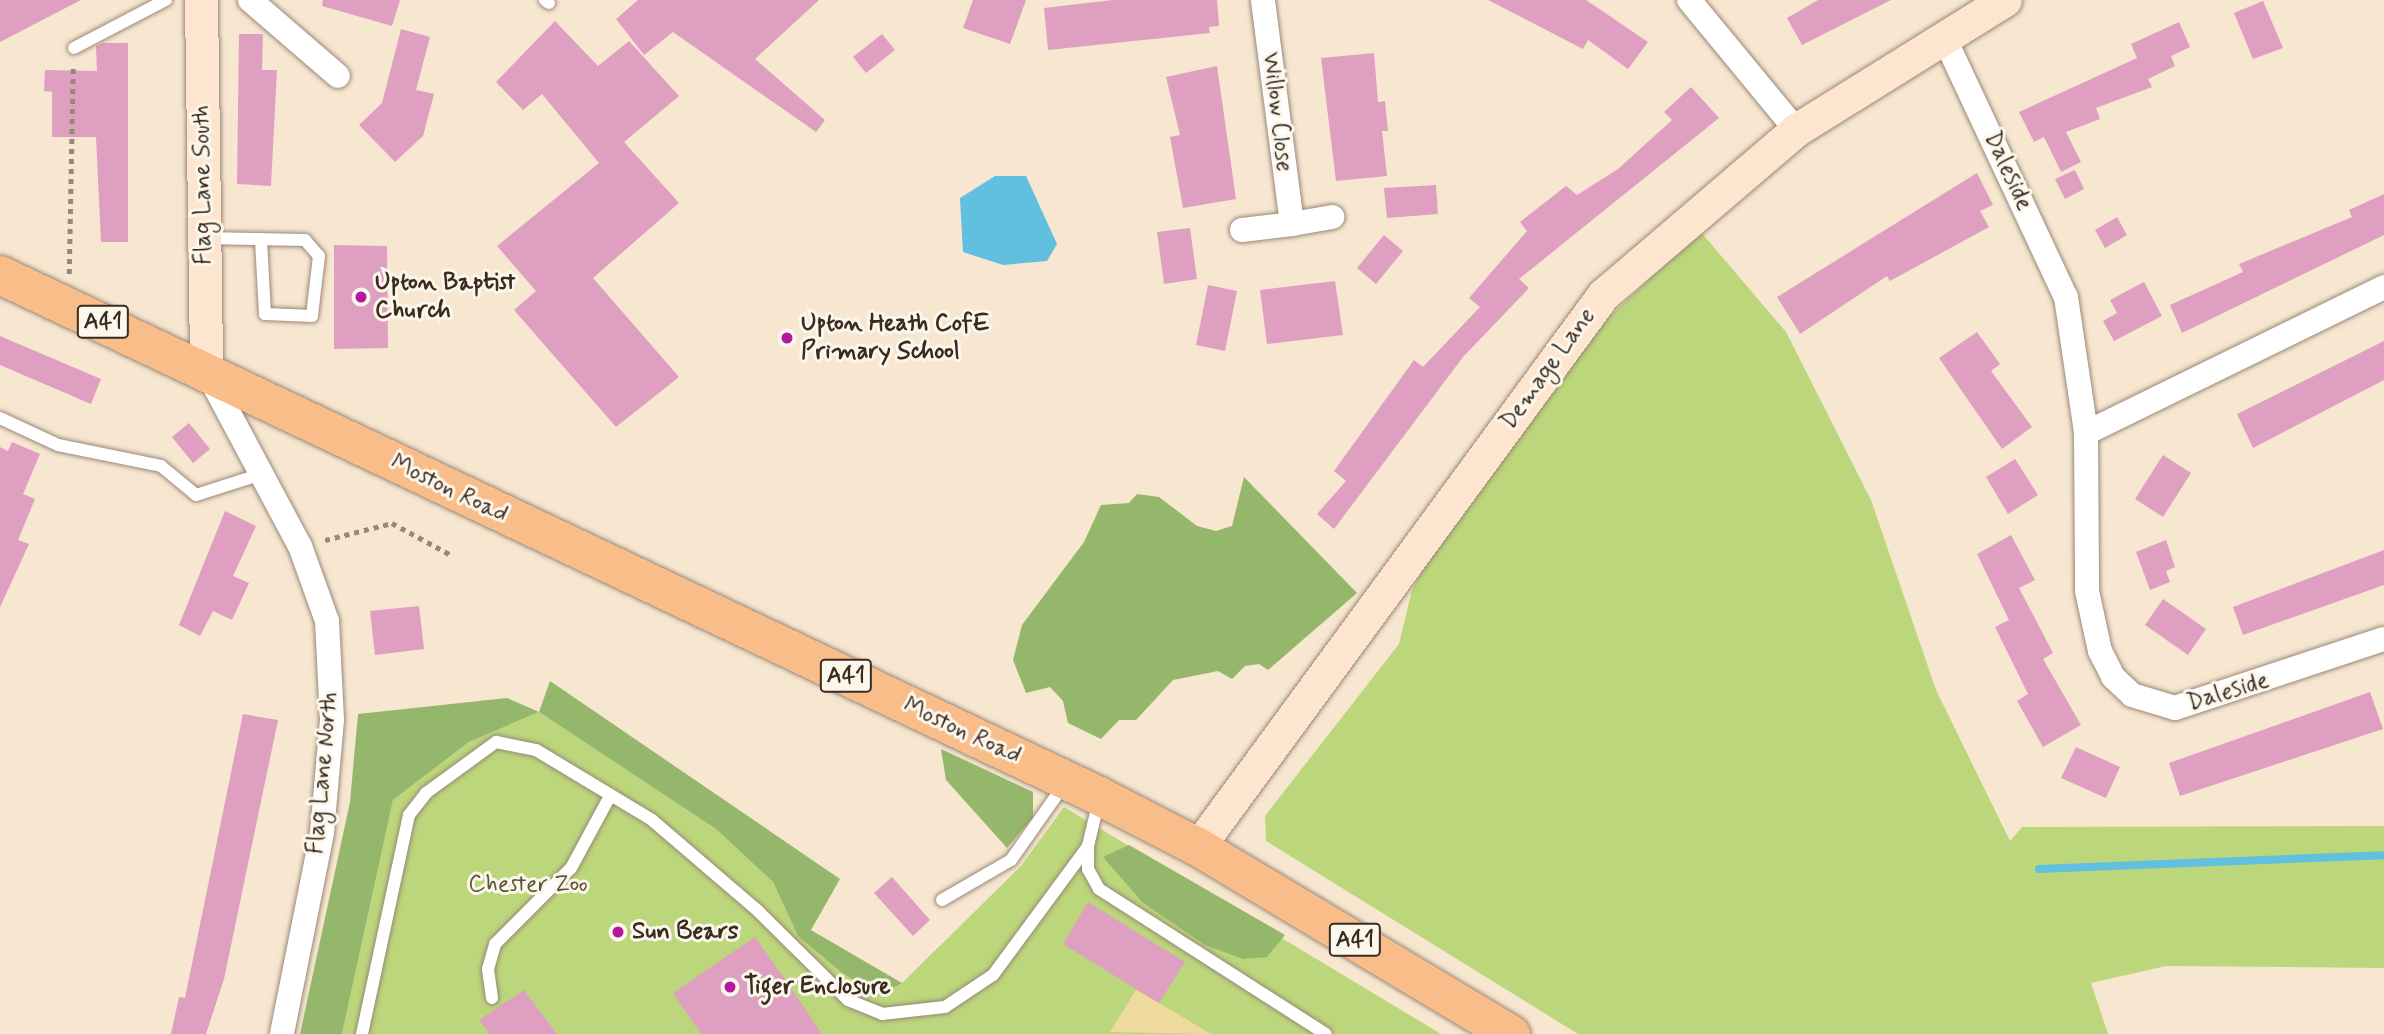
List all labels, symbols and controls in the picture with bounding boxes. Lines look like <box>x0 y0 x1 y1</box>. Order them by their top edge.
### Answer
street label: Willow Close <box>1255 49 1299 175</box>
street label: Flag Lane South <box>187 105 219 265</box>
street label: Daleside <box>1977 127 2039 215</box>
place label: Upton Baptist Church <box>375 269 513 325</box>
marker: Upton Baptist Church <box>353 289 369 305</box>
road number: A41 <box>77 302 129 342</box>
street label: Demage Lane <box>1494 303 1602 435</box>
place label: Upton Heath CofE Primary School <box>801 310 989 366</box>
marker: Upton Heath CofE Primary School <box>779 330 795 346</box>
street label: Moston Road <box>387 449 511 529</box>
road number: A41 <box>820 656 872 696</box>
street label: Daleside <box>2184 666 2272 718</box>
street label: Flag Lane North <box>302 690 344 856</box>
street label: Moston Road <box>900 692 1024 770</box>
park label: Chester Zoo <box>466 871 590 899</box>
place label: Sun Bears <box>632 918 735 946</box>
road number: A41 <box>1329 920 1381 959</box>
marker: Sun Bears <box>610 924 626 940</box>
place label: Tiger Enclosure <box>744 973 897 1001</box>
marker: Tiger Enclosure <box>722 979 738 995</box>

